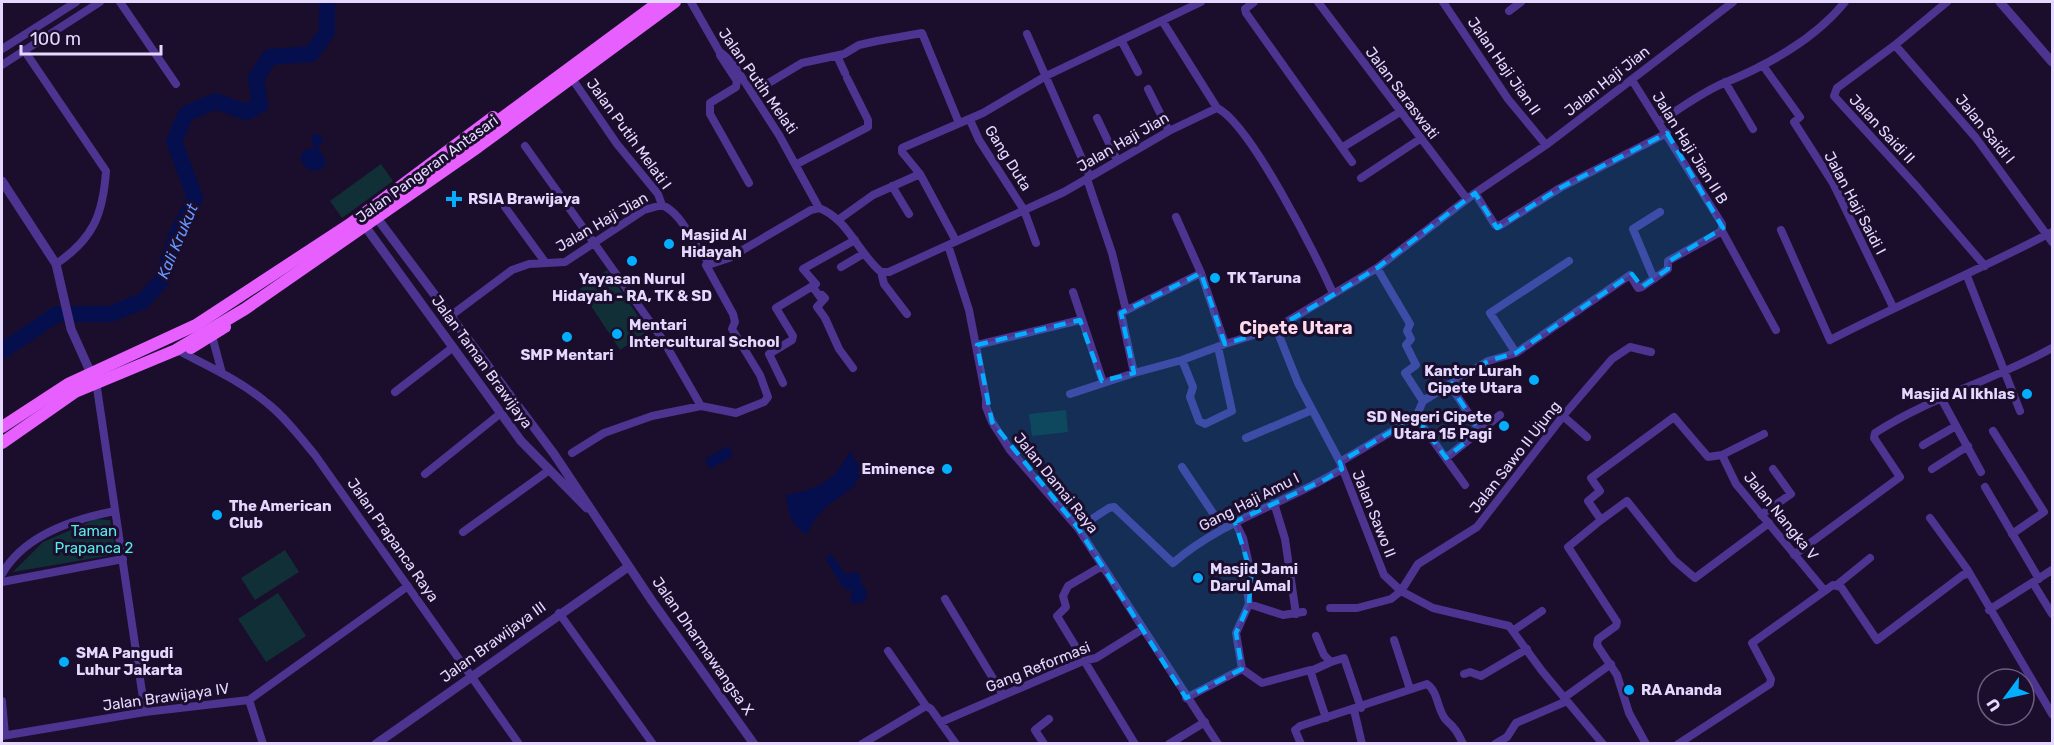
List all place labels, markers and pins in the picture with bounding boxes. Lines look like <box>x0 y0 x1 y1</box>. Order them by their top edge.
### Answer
marker: RSIA Brawijaya <box>445 190 463 208</box>
place label: RSIA Brawijaya <box>468 190 580 208</box>
place label: Masjid Al Hidayah <box>681 226 747 261</box>
marker: Masjid Al Hidayah <box>662 237 676 251</box>
marker: Yayasan Nurul Hidayah - RA, TK & SD <box>625 254 639 268</box>
place label: TK Taruna <box>1227 269 1301 287</box>
place label: Yayasan Nurul Hidayah - RA, TK & SD <box>552 270 712 305</box>
marker: TK Taruna <box>1208 271 1222 285</box>
place label: Mentari Intercultural School <box>629 316 780 351</box>
marker: Mentari Intercultural School <box>610 327 624 341</box>
marker: SMP Mentari <box>560 330 574 344</box>
place label: SMP Mentari <box>520 346 614 364</box>
place label: Kantor Lurah Cipete Utara <box>1424 362 1522 397</box>
marker: Kantor Lurah Cipete Utara <box>1527 373 1541 387</box>
place label: Masjid Al Ikhlas <box>1901 385 2015 403</box>
marker: Masjid Al Ikhlas <box>2020 387 2034 401</box>
place label: SD Negeri Cipete Utara 15 Pagi <box>1367 408 1492 443</box>
marker: SD Negeri Cipete Utara 15 Pagi <box>1497 419 1511 433</box>
place label: Eminence <box>861 460 935 478</box>
marker: Eminence <box>940 462 954 476</box>
place label: The American Club <box>229 497 332 532</box>
marker: The American Club <box>210 508 224 522</box>
place label: Masjid Jami Darul Amal <box>1210 560 1298 595</box>
marker: Masjid Jami Darul Amal <box>1191 571 1205 585</box>
place label: SMA Pangudi Luhur Jakarta <box>76 644 183 679</box>
marker: SMA Pangudi Luhur Jakarta <box>57 655 71 669</box>
place label: RA Ananda <box>1641 681 1722 699</box>
marker: RA Ananda <box>1622 683 1636 697</box>

